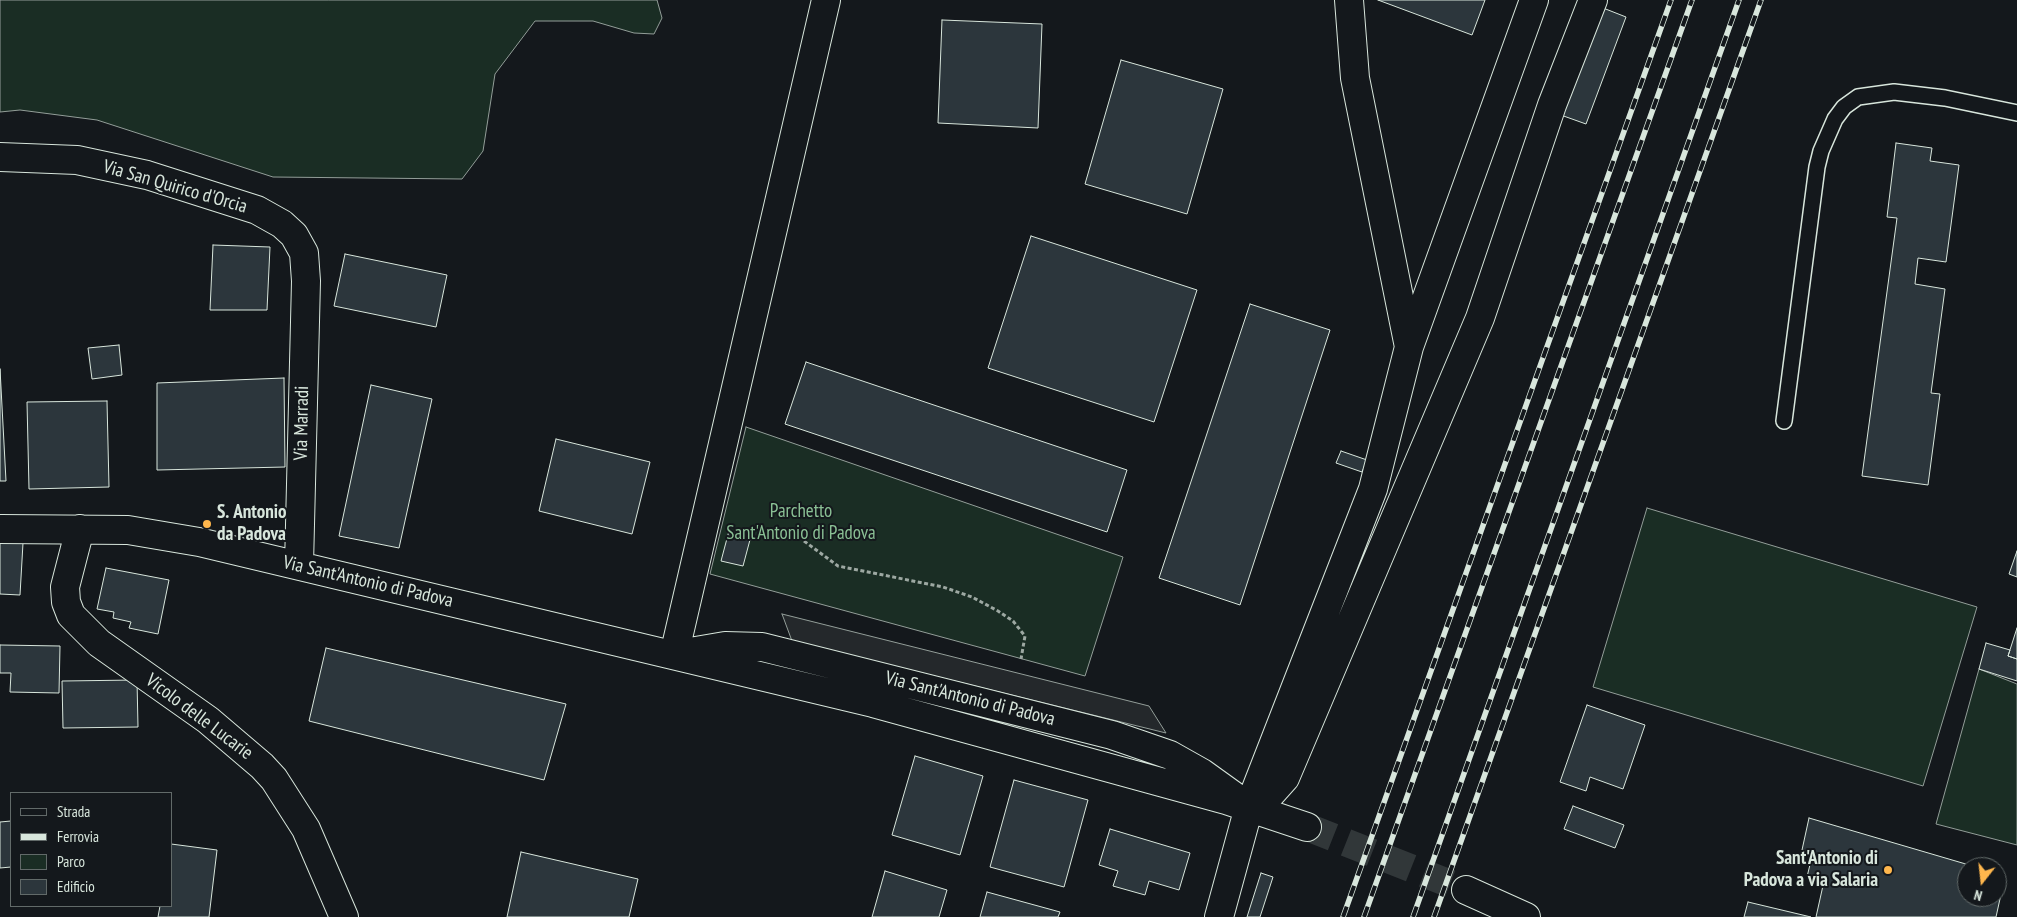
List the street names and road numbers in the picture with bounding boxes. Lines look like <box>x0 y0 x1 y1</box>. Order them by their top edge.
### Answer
street label: Via San Quirico d'Orcia <box>100 156 250 218</box>
street label: Via Marradi <box>290 386 314 460</box>
street label: Via Sant'Antonio di Padova <box>281 551 455 613</box>
street label: Via Sant'Antonio di Padova <box>883 667 1057 731</box>
street label: Vicolo delle Lucarie <box>141 669 257 765</box>

